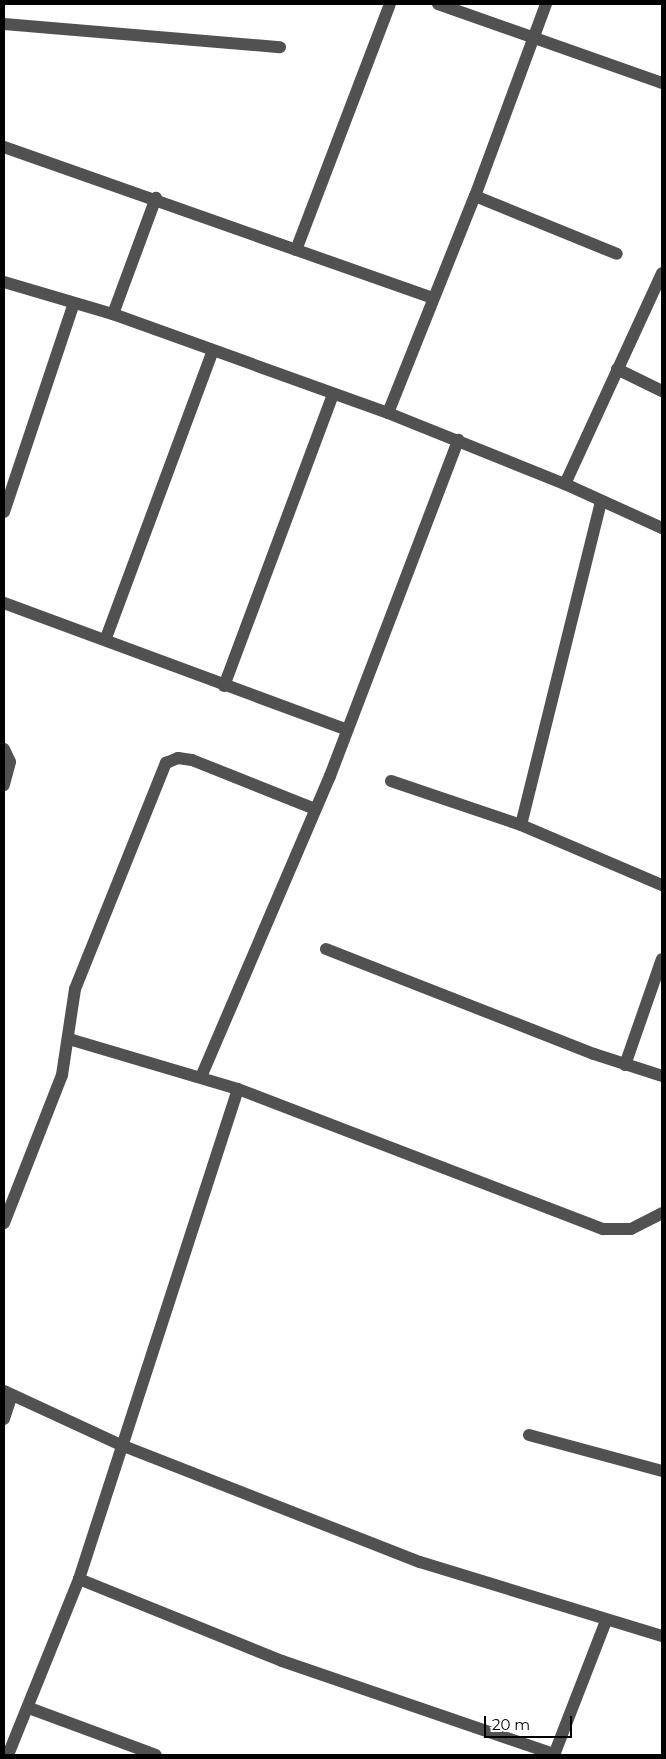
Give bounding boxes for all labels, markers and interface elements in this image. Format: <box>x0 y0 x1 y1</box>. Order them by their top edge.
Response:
scale bar <box>486 1706 574 1738</box>
text: 20 m <box>492 1715 530 1734</box>

